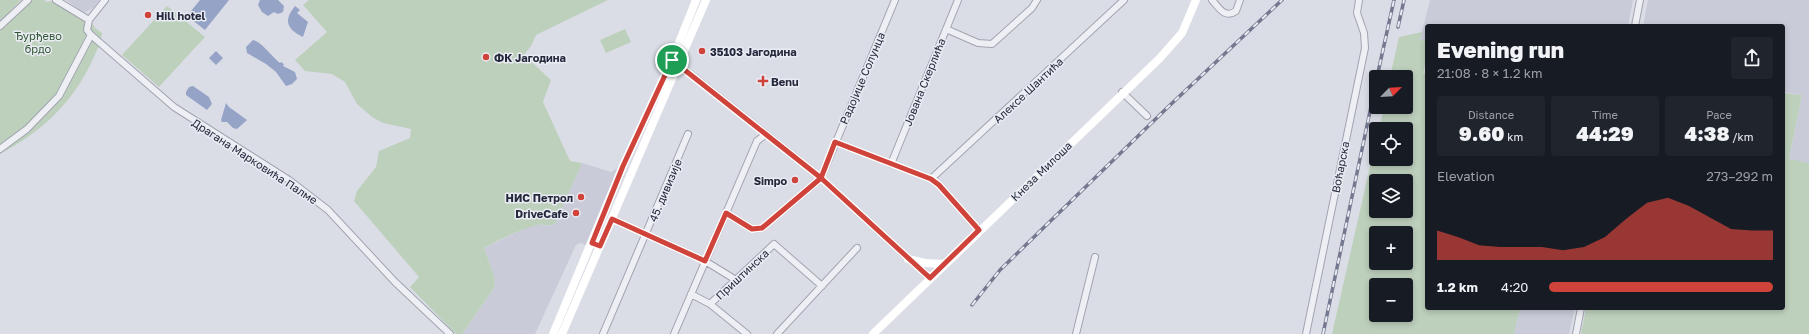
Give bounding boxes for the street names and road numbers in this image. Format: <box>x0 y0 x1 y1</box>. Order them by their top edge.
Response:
street label: Радојице Солунца <box>837 30 887 126</box>
street label: Јована Скерлића <box>900 36 948 128</box>
street label: Алексе Шантића <box>991 54 1065 126</box>
street label: Драгана Марковића Палме <box>190 116 320 206</box>
street label: Кнеза Милоша <box>1008 139 1074 203</box>
street label: Воћарска <box>1329 140 1351 194</box>
street label: 45. дивизије <box>646 157 684 223</box>
street label: Приштинска <box>713 246 771 302</box>

